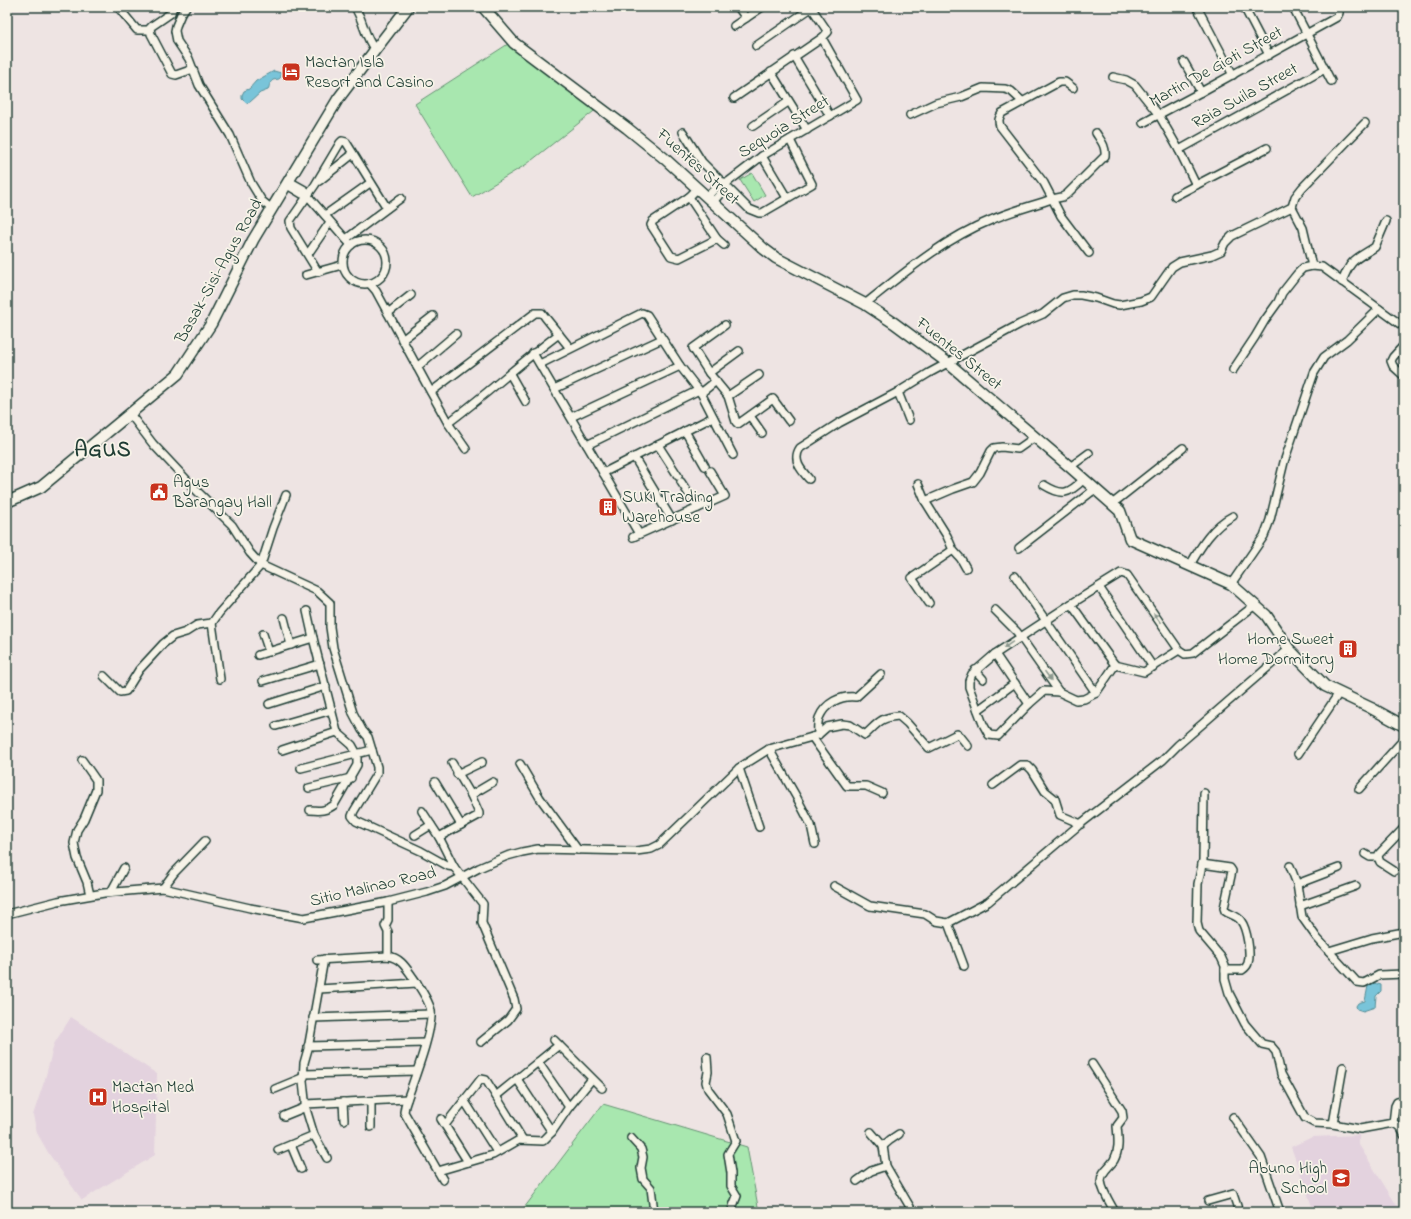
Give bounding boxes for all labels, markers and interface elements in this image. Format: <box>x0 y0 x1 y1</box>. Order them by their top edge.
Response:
street label: Martin De Gioti Street <box>1145 20 1287 114</box>
place label: Mactan Isla Resort and Casino <box>305 50 434 95</box>
street label: Raia Suila Street <box>1187 56 1303 135</box>
hotel icon: Mactan Isla Resort and Casino <box>280 61 302 83</box>
street label: Sequoia Street <box>734 89 835 165</box>
street label: Fuentes Street <box>650 122 745 211</box>
street label: Basak-Sisi-Agus Road <box>168 194 271 350</box>
street label: Fuentes Street <box>910 311 1008 397</box>
district label: AGUS <box>75 436 131 466</box>
place label: Agus Barangay Hall <box>172 470 272 517</box>
public building icon: Agus Barangay Hall <box>148 481 170 503</box>
place label: SUKI Trading Warehouse <box>622 485 713 530</box>
building icon: SUKI Trading Warehouse <box>597 496 619 518</box>
one-way arrow <box>1153 613 1161 623</box>
place label: Home Sweet Home Dormitory <box>1218 627 1334 673</box>
building icon: Home Sweet Home Dormitory <box>1337 638 1359 660</box>
one-way arrow <box>1003 641 1013 649</box>
one-way arrow <box>1044 671 1052 681</box>
street label: Sitio Malinao Road <box>307 860 439 914</box>
place label: Mactan Med Hospital <box>112 1075 195 1120</box>
hospital icon: Mactan Med Hospital <box>87 1086 109 1108</box>
place label: Abuno High School <box>1248 1156 1327 1201</box>
school or university icon: Abuno High School <box>1330 1167 1352 1189</box>

